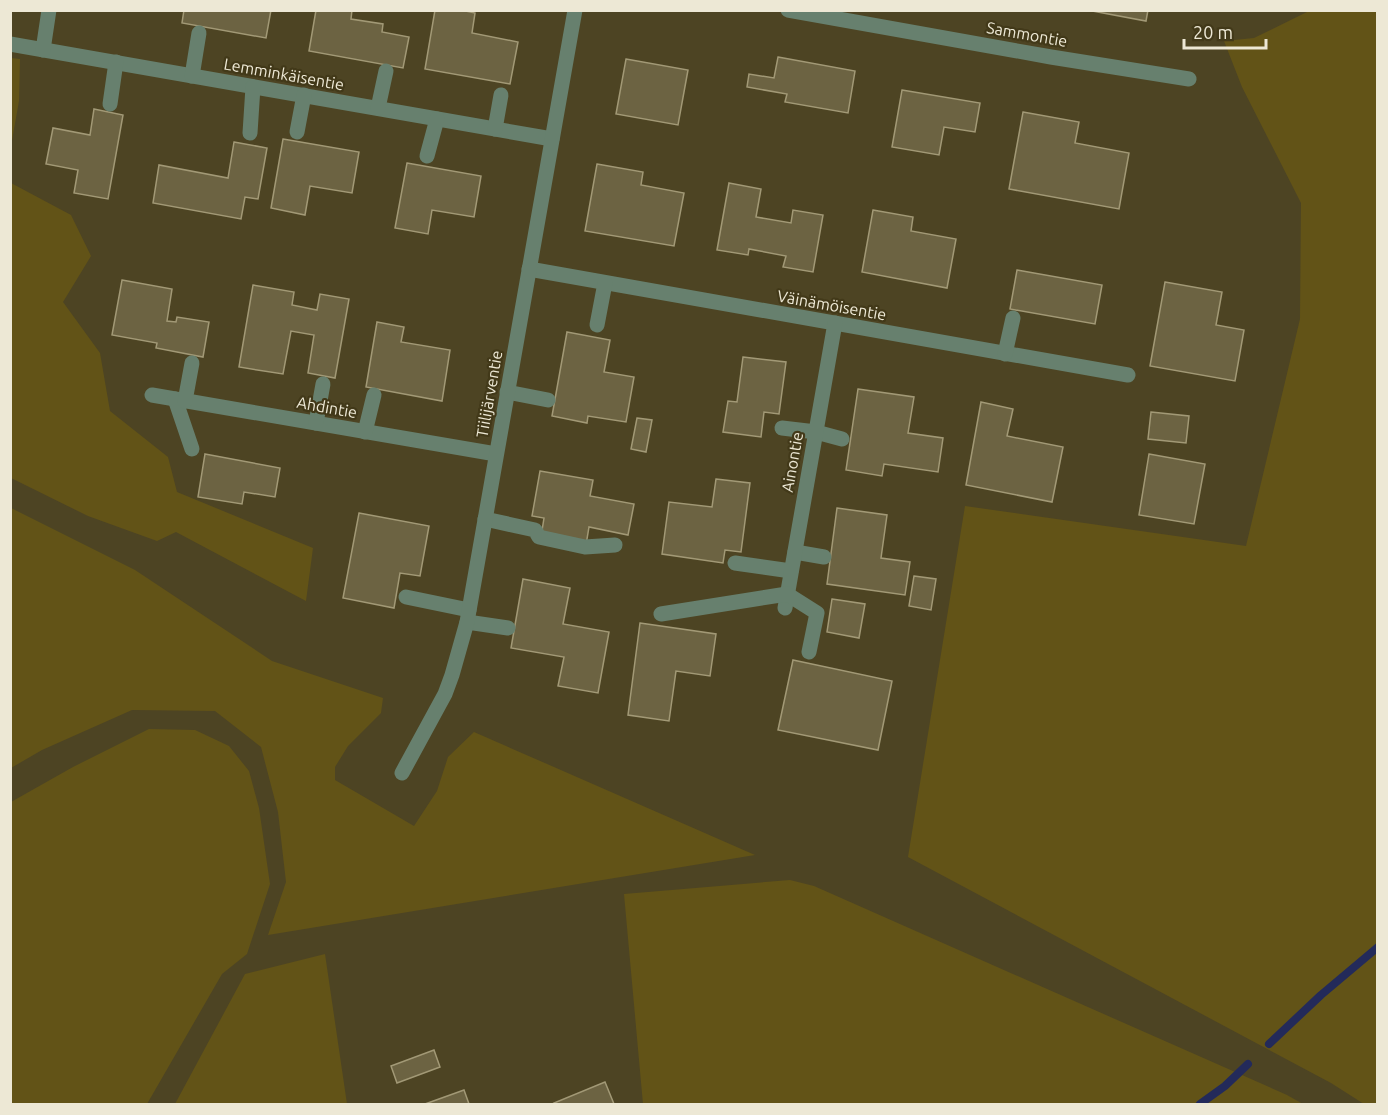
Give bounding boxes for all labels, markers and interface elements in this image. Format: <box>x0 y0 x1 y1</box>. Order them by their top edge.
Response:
scale bar <box>1184 12 1266 50</box>
street label: Sammontie <box>985 18 1069 50</box>
text: 20 m <box>1193 22 1233 42</box>
street label: Lemminkäisentie <box>223 55 345 93</box>
street label: Väinämöisentie <box>776 287 888 323</box>
street label: Tiilijärventie <box>472 349 506 439</box>
street label: Ahdintie <box>295 393 359 421</box>
street label: Ainontie <box>778 430 806 494</box>

